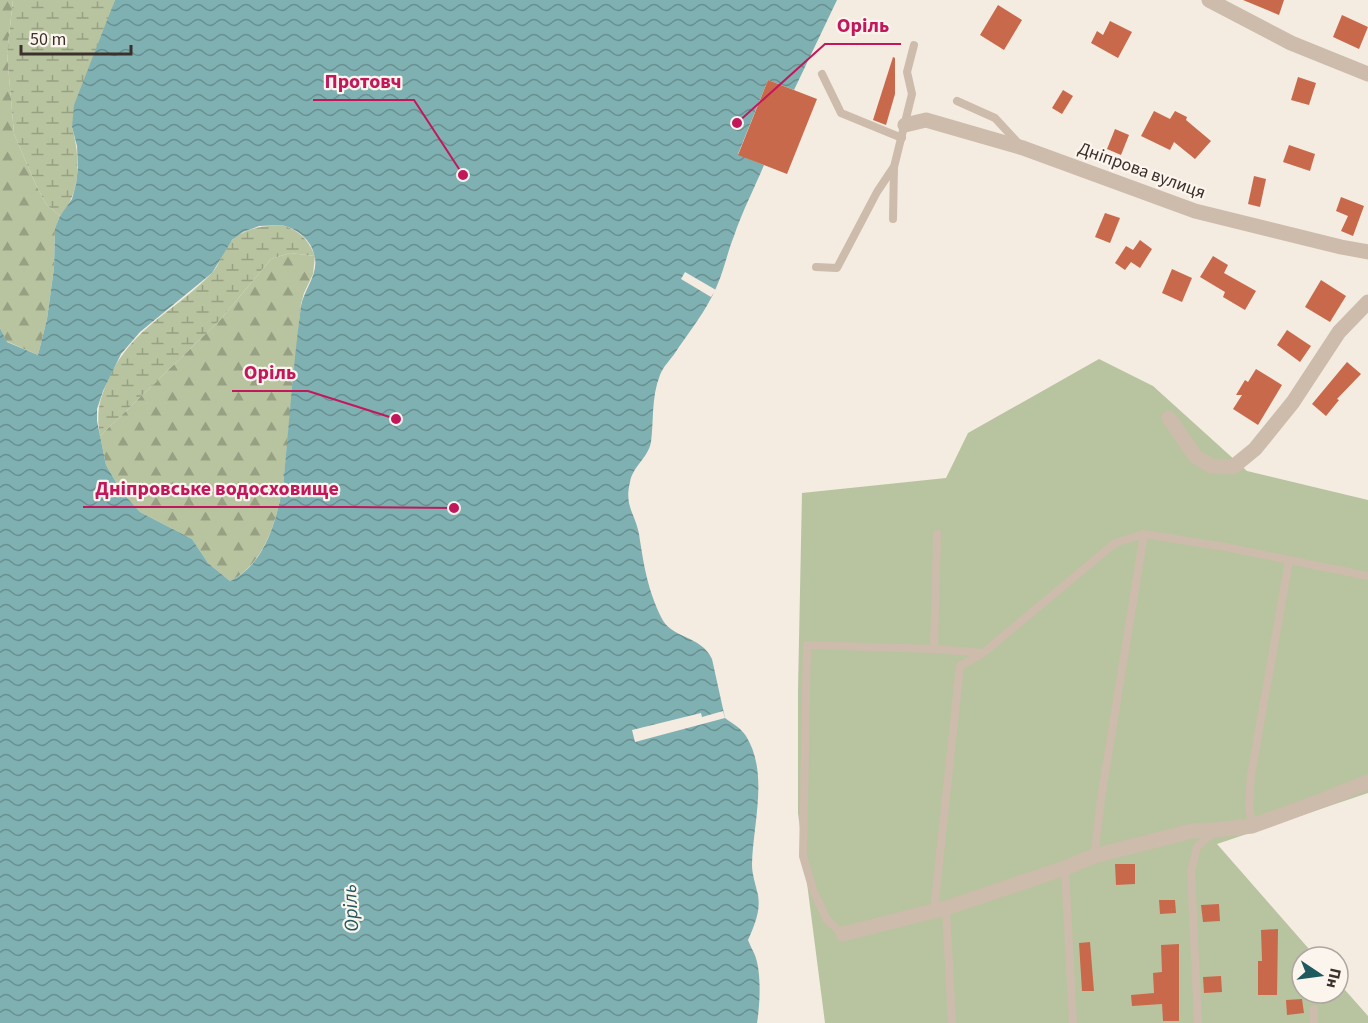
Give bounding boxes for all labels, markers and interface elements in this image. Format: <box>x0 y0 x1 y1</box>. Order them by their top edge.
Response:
callout: Орiль <box>825 6 901 44</box>
text: Орiль <box>837 12 889 40</box>
scale bar <box>21 18 130 56</box>
text: 50 m <box>30 27 66 52</box>
callout: Протовч <box>313 62 414 100</box>
text: Протовч <box>324 68 402 96</box>
street label: Дніпрова вулиця <box>1075 136 1209 205</box>
callout: Оріль <box>232 353 308 391</box>
text: Оріль <box>244 359 296 387</box>
callout: Дніпровське водосховище <box>83 469 351 507</box>
text: Дніпровське водосховище <box>95 475 339 503</box>
water label: Оріль <box>336 883 366 933</box>
north arrow <box>1290 945 1350 1005</box>
text: Пн <box>1321 966 1347 990</box>

